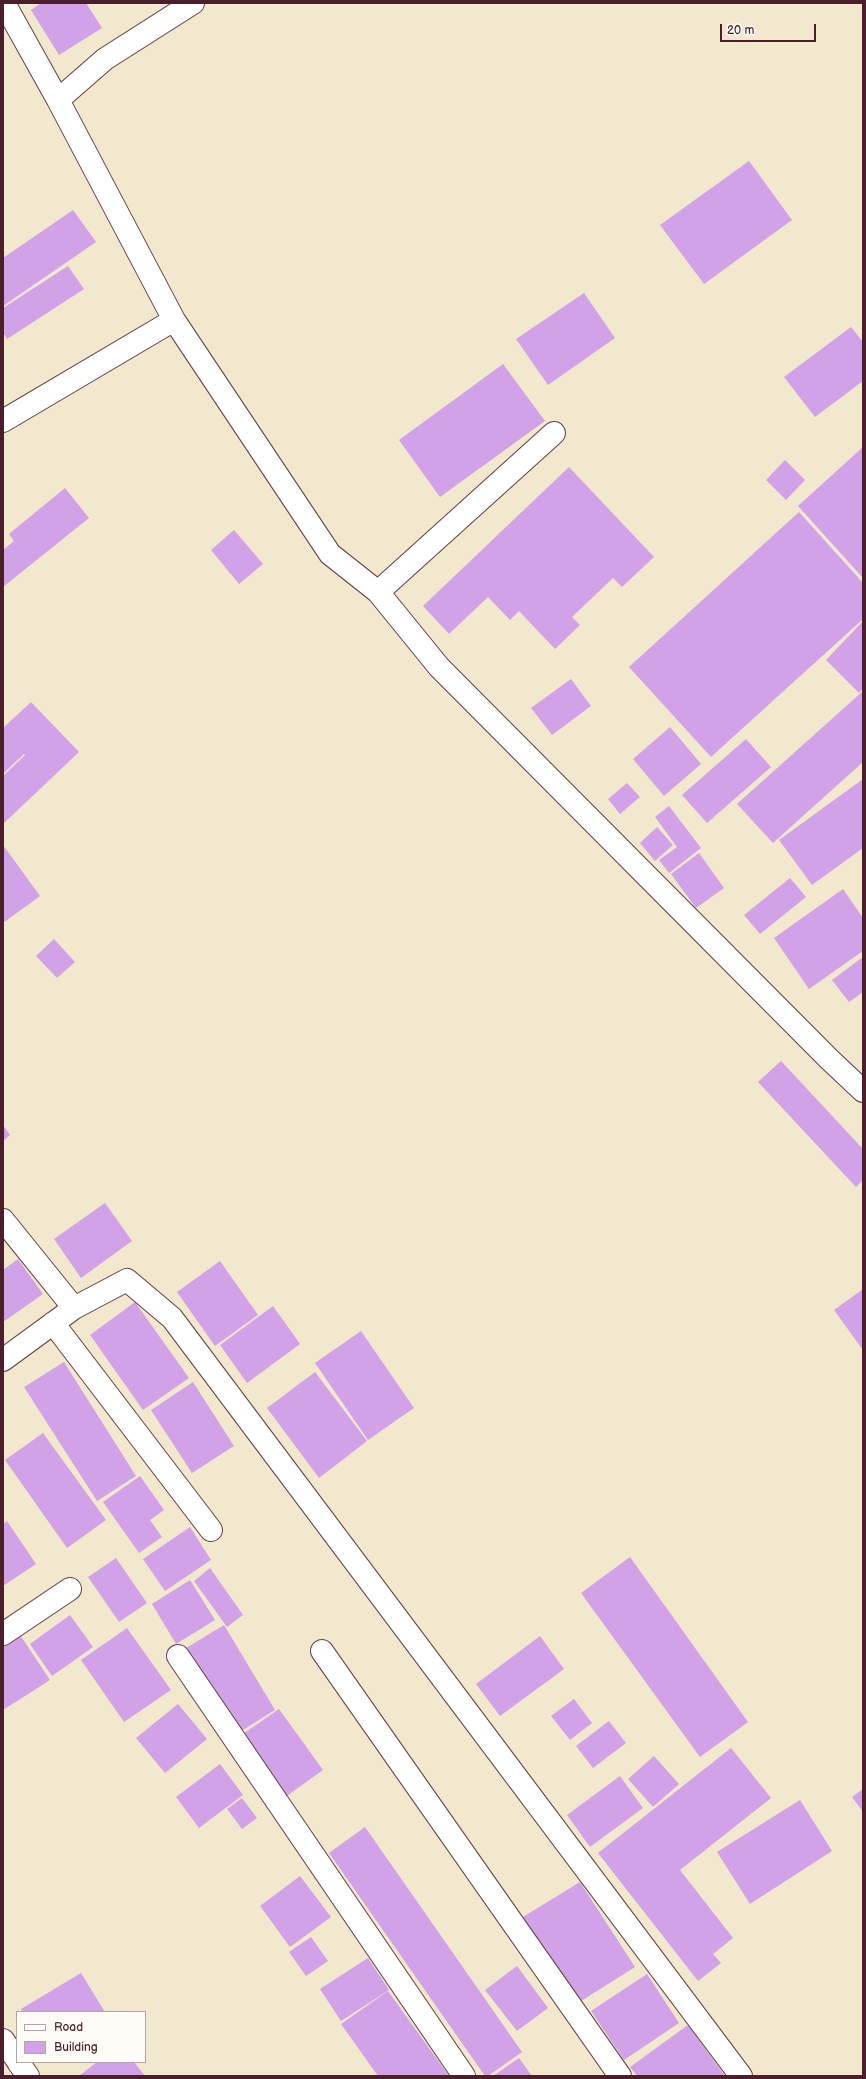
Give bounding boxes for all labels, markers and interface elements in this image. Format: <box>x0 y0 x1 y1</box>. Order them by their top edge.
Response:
scale bar <box>722 16 818 42</box>
text: 20 m <box>727 23 754 38</box>
legend <box>16 2011 146 2063</box>
text: Road <box>54 2020 83 2035</box>
text: Building <box>54 2040 98 2055</box>

